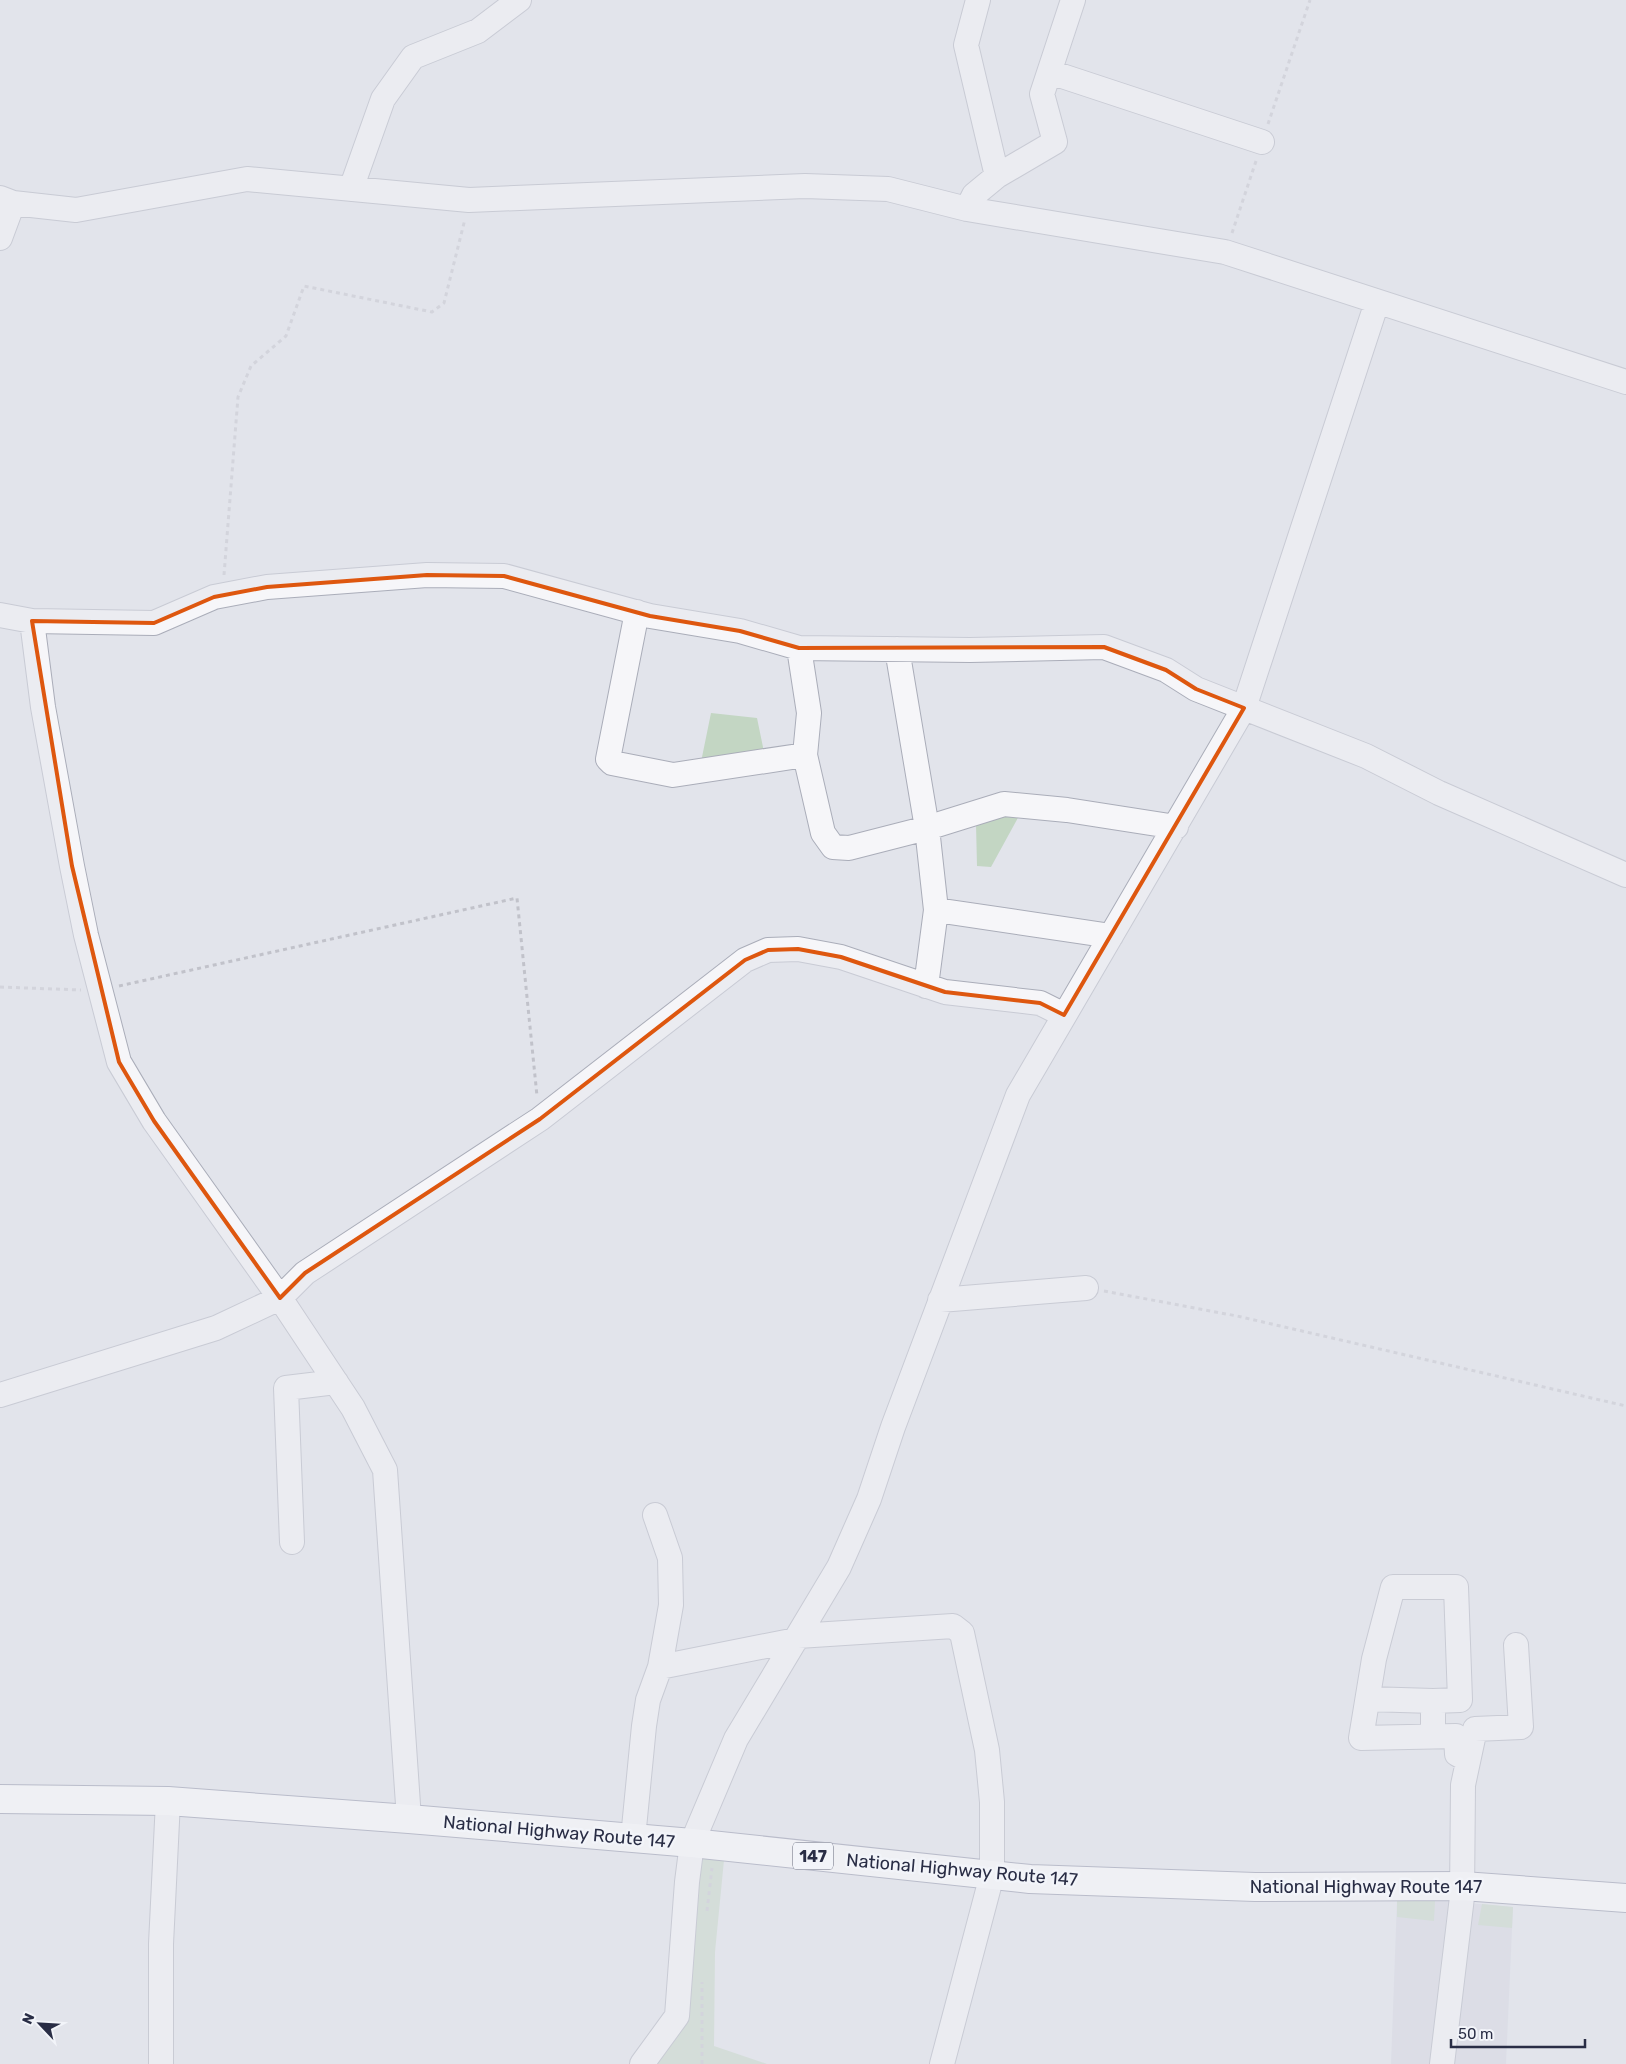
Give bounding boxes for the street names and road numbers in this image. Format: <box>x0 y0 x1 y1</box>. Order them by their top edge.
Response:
street label: National Highway Route 147 <box>442 1811 676 1853</box>
road number: 147 <box>793 1842 833 1870</box>
street label: National Highway Route 147 <box>845 1849 1079 1891</box>
street label: National Highway Route 147 <box>1250 1876 1482 1898</box>

